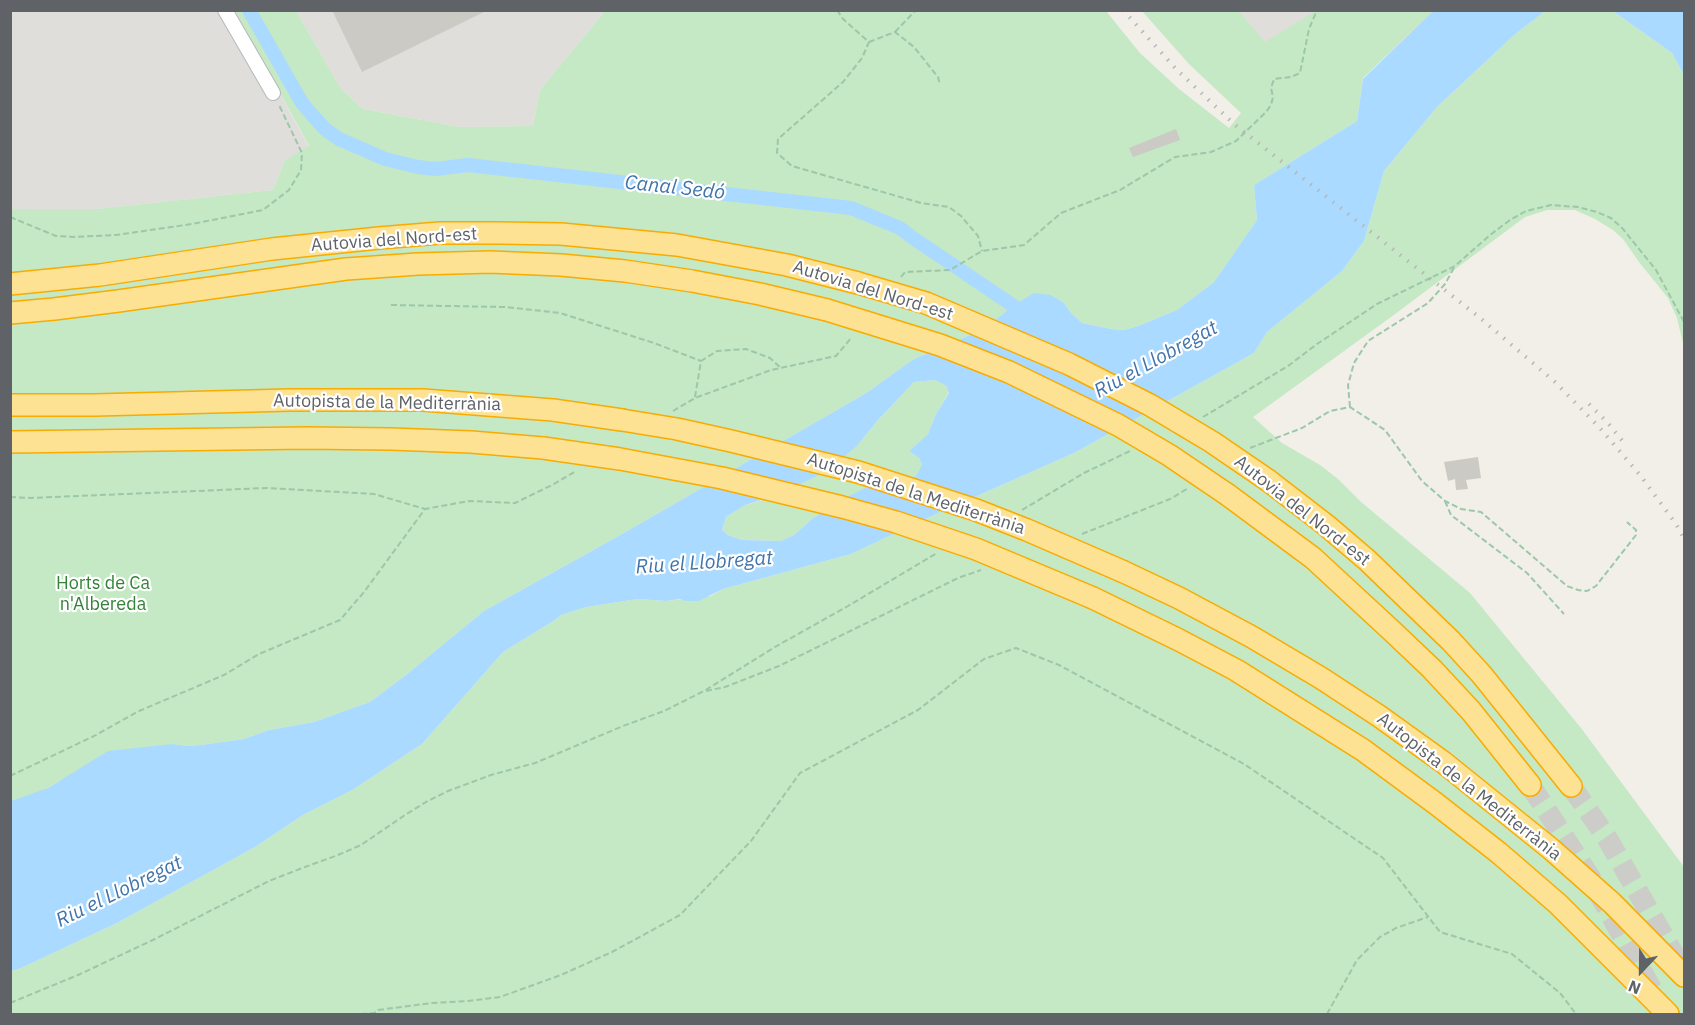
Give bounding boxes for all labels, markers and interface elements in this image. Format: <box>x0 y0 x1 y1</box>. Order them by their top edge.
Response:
water label: Canal Sedó <box>624 171 726 205</box>
street label: Autovia del Nord-est <box>310 223 478 257</box>
street label: Autovia del Nord-est <box>790 256 956 326</box>
water label: Riu el Llobregat <box>1090 316 1222 404</box>
street label: Autopista de la Mediterrània <box>273 390 501 416</box>
street label: Autopista de la Mediterrània <box>804 449 1028 539</box>
street label: Autovia del Nord-est <box>1230 451 1374 571</box>
water label: Riu el Llobregat <box>635 546 773 580</box>
park label: Horts de Ca n'Albereda <box>56 573 150 616</box>
street label: Autopista de la Mediterrània <box>1373 708 1565 866</box>
water label: Riu el Llobregat <box>52 851 186 933</box>
north arrow <box>1611 941 1671 1001</box>
text: N <box>1625 976 1643 999</box>

